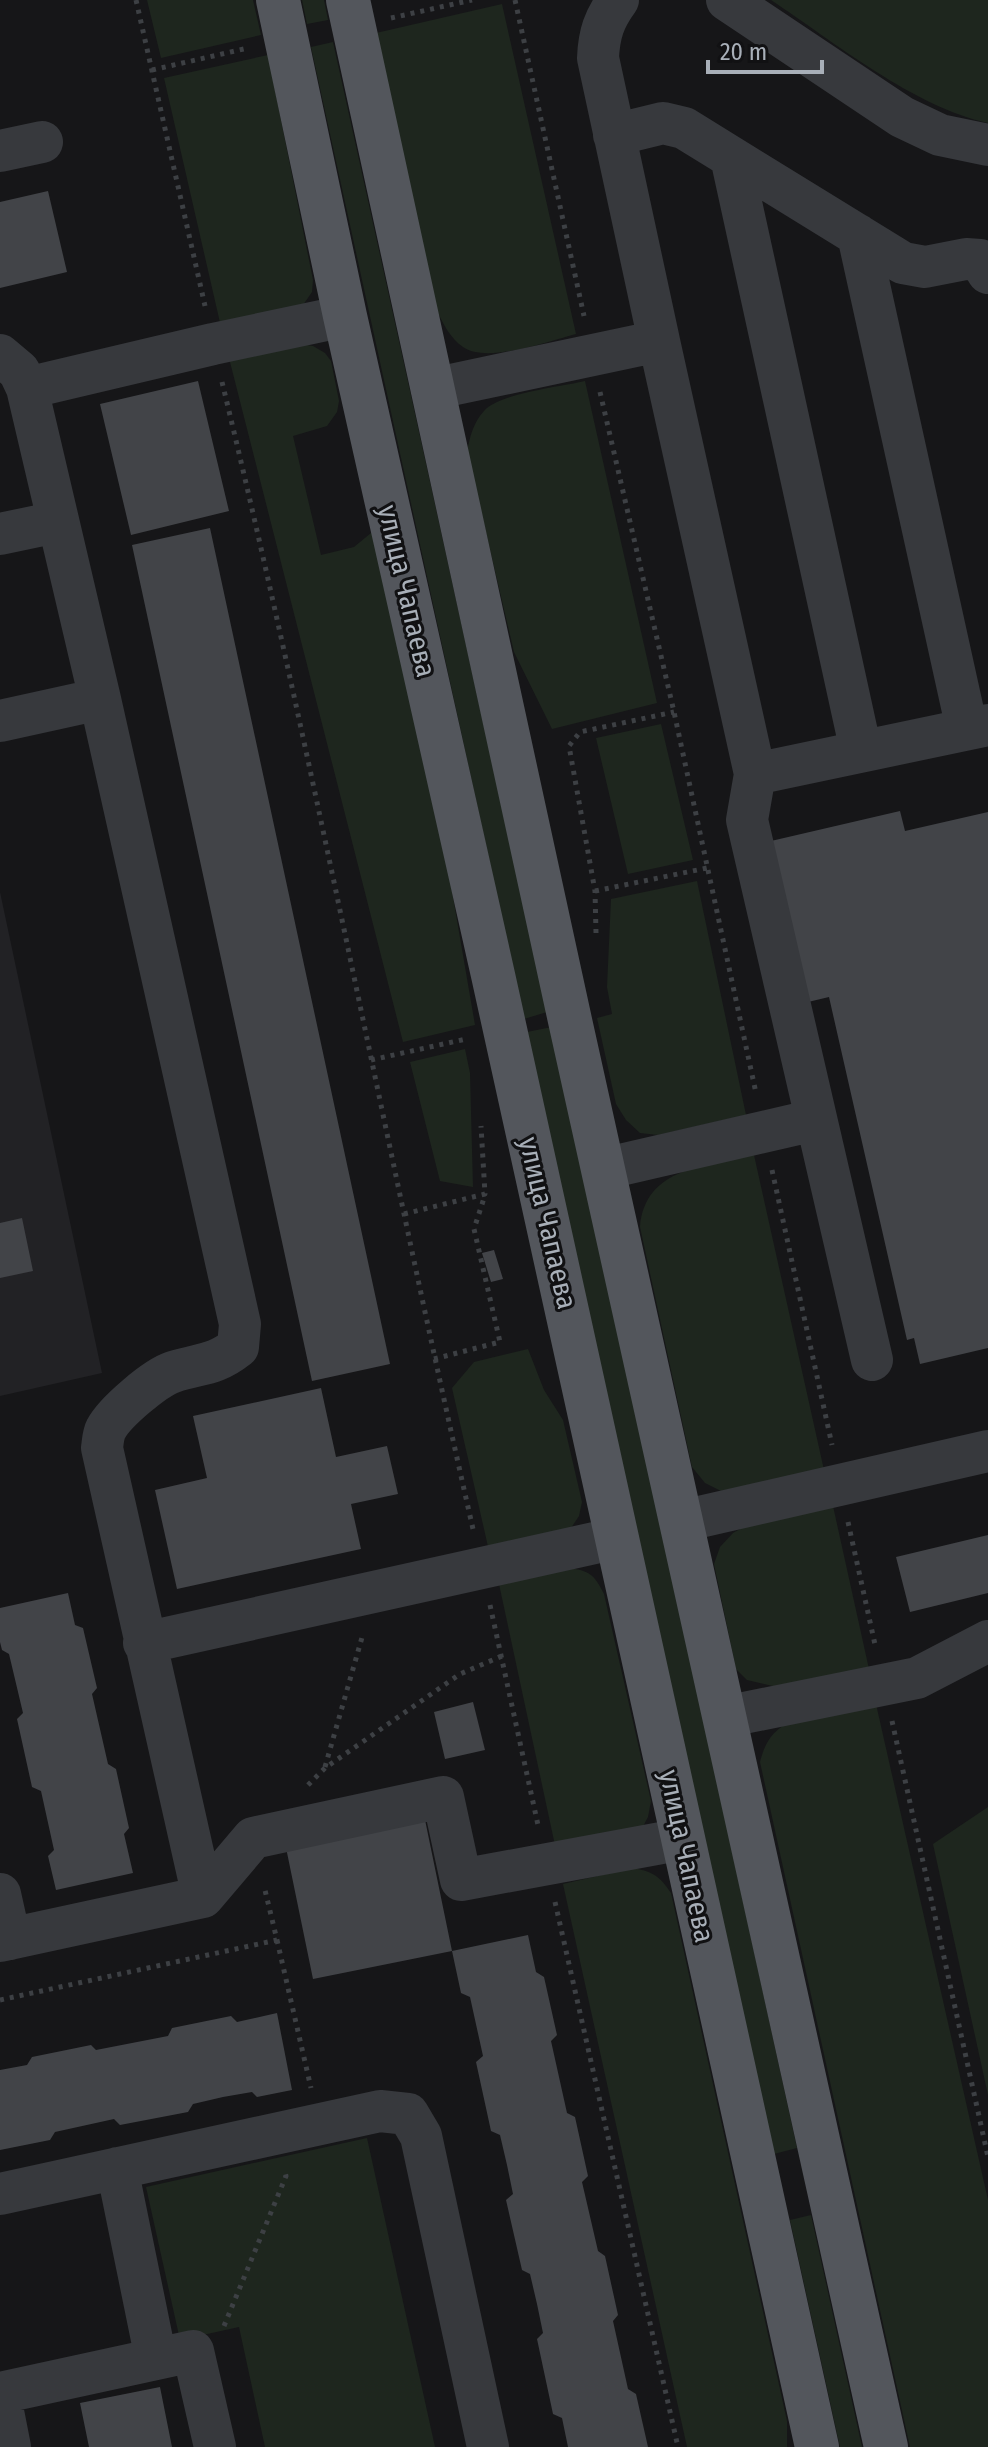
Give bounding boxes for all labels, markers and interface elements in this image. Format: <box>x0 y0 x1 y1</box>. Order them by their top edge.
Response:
scale bar <box>708 24 822 74</box>
text: 20 m <box>720 38 767 66</box>
street label: улица Чапаева <box>371 502 443 680</box>
street label: улица Чапаева <box>512 1134 584 1312</box>
street label: улица Чапаева <box>653 1767 721 1945</box>

